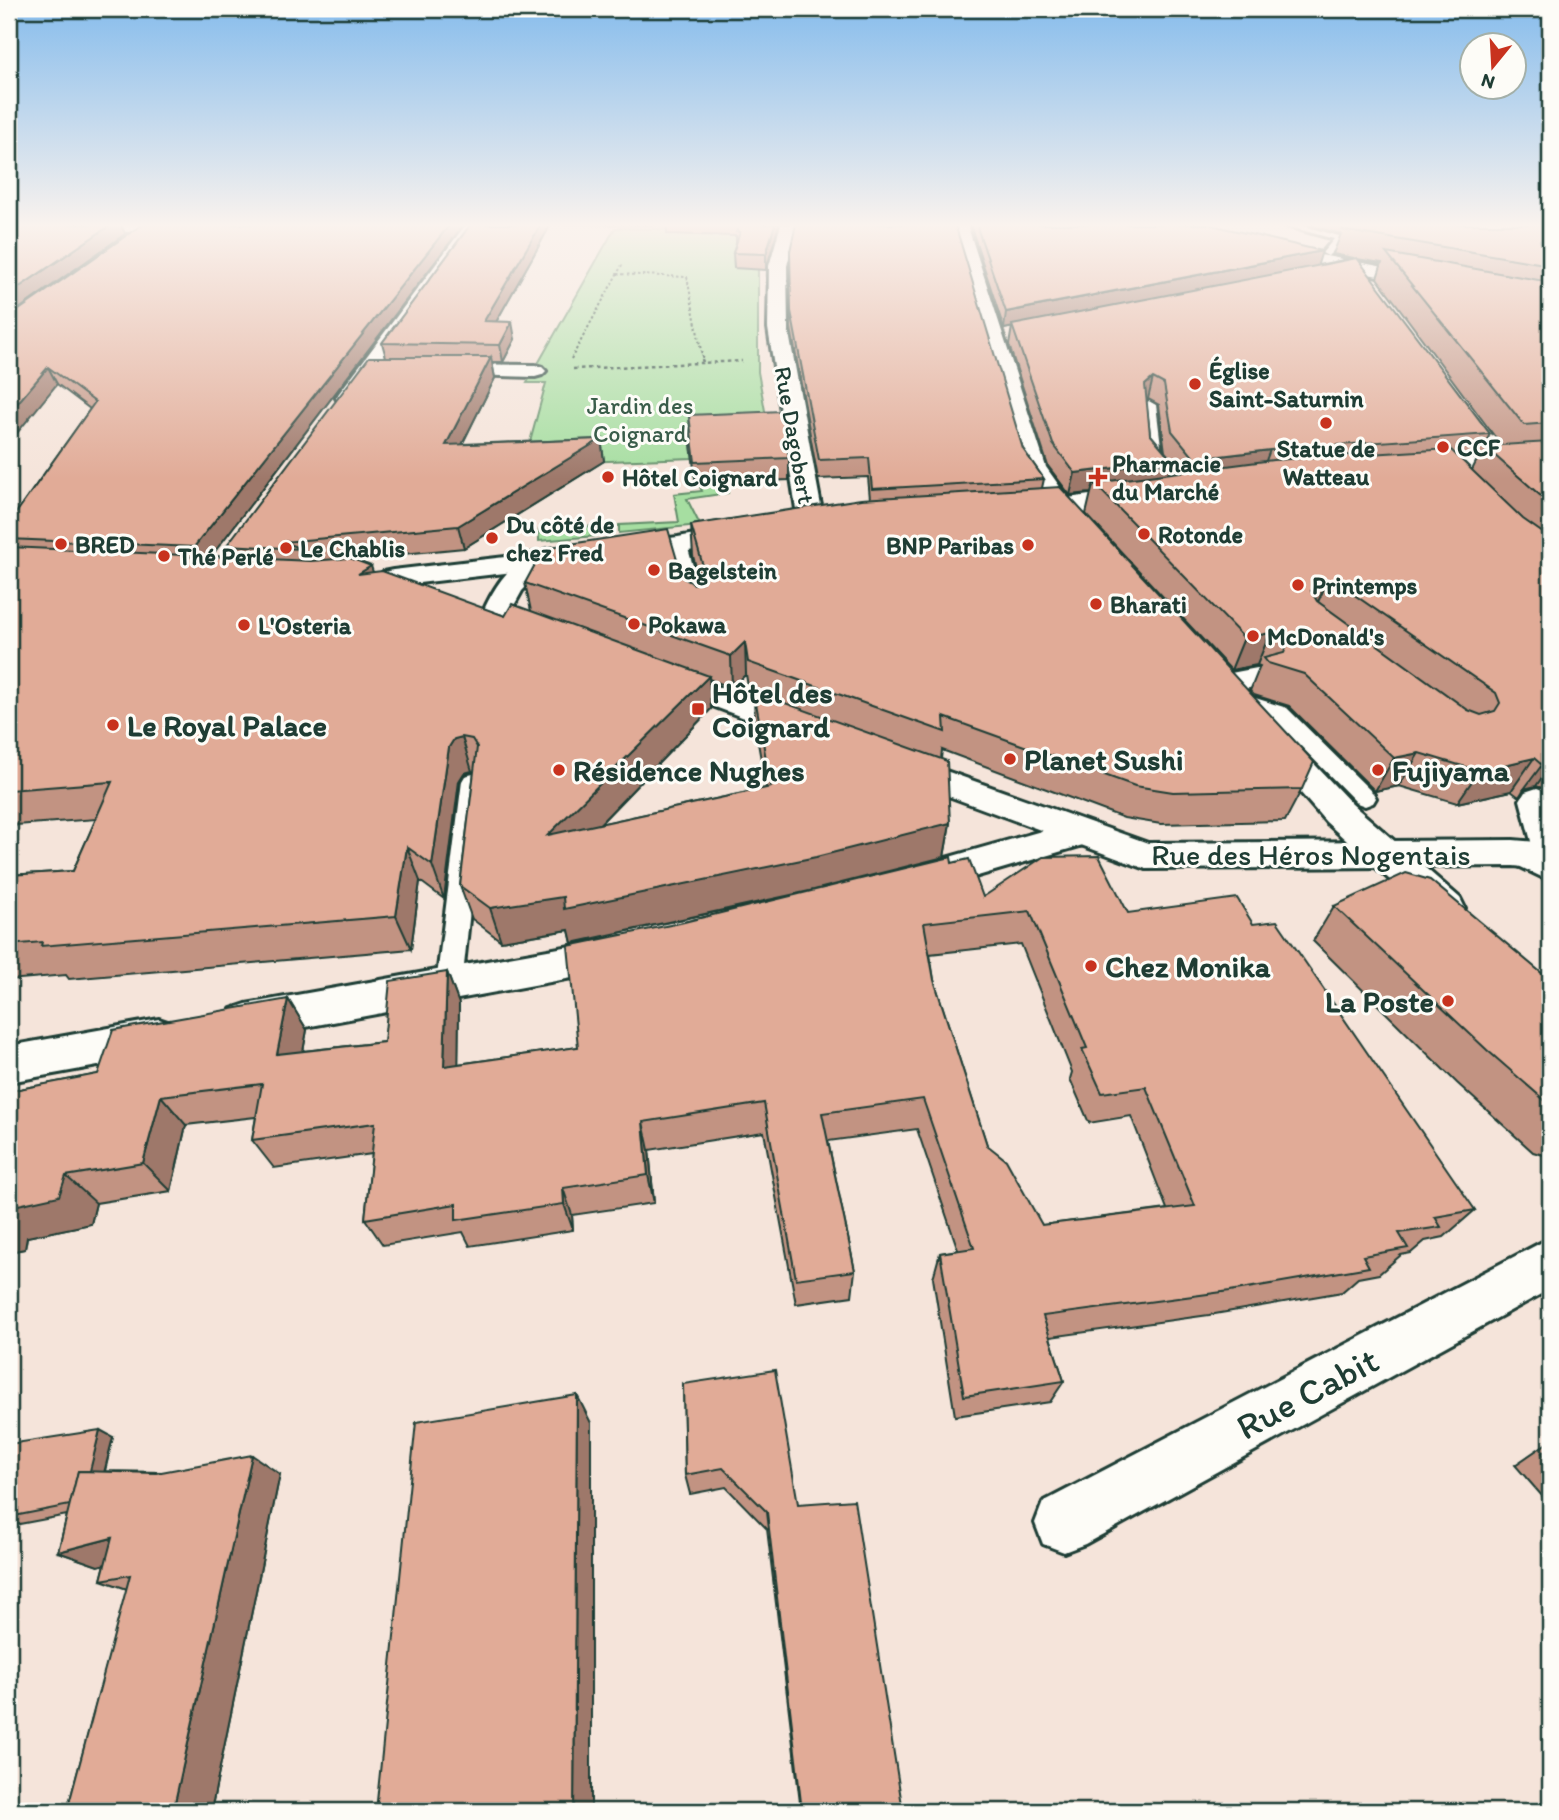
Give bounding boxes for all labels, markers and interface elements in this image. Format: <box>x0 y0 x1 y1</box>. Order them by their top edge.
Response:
north arrow <box>1458 32 1528 102</box>
text: N <box>1478 69 1498 95</box>
place label: Église Saint-Saturnin <box>1209 356 1364 413</box>
street label: Rue Dagobert <box>769 364 821 506</box>
marker: Église Saint-Saturnin <box>1187 376 1203 392</box>
park label: Jardin des Coignard <box>587 391 693 448</box>
marker: Statue de Watteau <box>1318 415 1334 431</box>
place label: CCF <box>1457 433 1501 462</box>
place label: Statue de Watteau <box>1277 434 1375 491</box>
marker: CCF <box>1435 439 1451 455</box>
place label: Pharmacie du Marché <box>1112 449 1221 506</box>
place label: Hôtel Coignard <box>622 463 779 493</box>
marker: Hôtel Coignard <box>600 469 616 485</box>
marker: Pharmacie du Marché <box>1090 469 1106 485</box>
place label: Du côté de chez Fred <box>506 510 614 567</box>
place label: Rotonde <box>1158 520 1243 549</box>
marker: Rotonde <box>1136 526 1152 542</box>
place label: BRED <box>75 530 135 559</box>
marker: Du côté de chez Fred <box>484 530 500 546</box>
place label: BNP Paribas <box>886 531 1014 560</box>
place label: Le Chablis <box>300 534 405 563</box>
marker: BRED <box>53 536 69 552</box>
marker: BNP Paribas <box>1020 537 1036 553</box>
marker: Le Chablis <box>278 540 294 556</box>
place label: Thé Perlé <box>177 542 274 571</box>
marker: Thé Perlé <box>156 548 172 564</box>
place label: Bagelstein <box>668 556 777 586</box>
marker: Bagelstein <box>646 562 662 578</box>
place label: Printemps <box>1312 571 1418 601</box>
marker: Printemps <box>1290 577 1306 593</box>
place label: Bharati <box>1110 590 1187 619</box>
marker: Bharati <box>1088 596 1104 612</box>
place label: Pokawa <box>648 610 727 639</box>
place label: L'Osteria <box>258 611 352 640</box>
marker: Pokawa <box>626 616 642 632</box>
marker: L'Osteria <box>236 617 252 633</box>
place label: McDonald's <box>1267 622 1385 651</box>
marker: McDonald's <box>1245 628 1261 644</box>
place label: Hôtel des Coignard <box>712 674 833 745</box>
marker: Hôtel des Coignard <box>690 701 706 717</box>
place label: Le Royal Palace <box>127 707 327 744</box>
marker: Le Royal Palace <box>105 717 121 733</box>
place label: Planet Sushi <box>1024 741 1183 778</box>
marker: Planet Sushi <box>1002 751 1018 767</box>
place label: Résidence Nughes <box>573 752 805 789</box>
place label: Fujiyama <box>1392 752 1510 789</box>
marker: Résidence Nughes <box>551 762 567 778</box>
marker: Fujiyama <box>1370 762 1386 778</box>
street label: Rue des Héros Nogentais <box>1151 836 1471 873</box>
place label: Chez Monika <box>1105 948 1271 985</box>
marker: Chez Monika <box>1083 958 1099 974</box>
place label: La Poste <box>1325 983 1434 1020</box>
marker: La Poste <box>1440 993 1456 1009</box>
street label: Rue Cabit <box>1229 1337 1386 1449</box>

